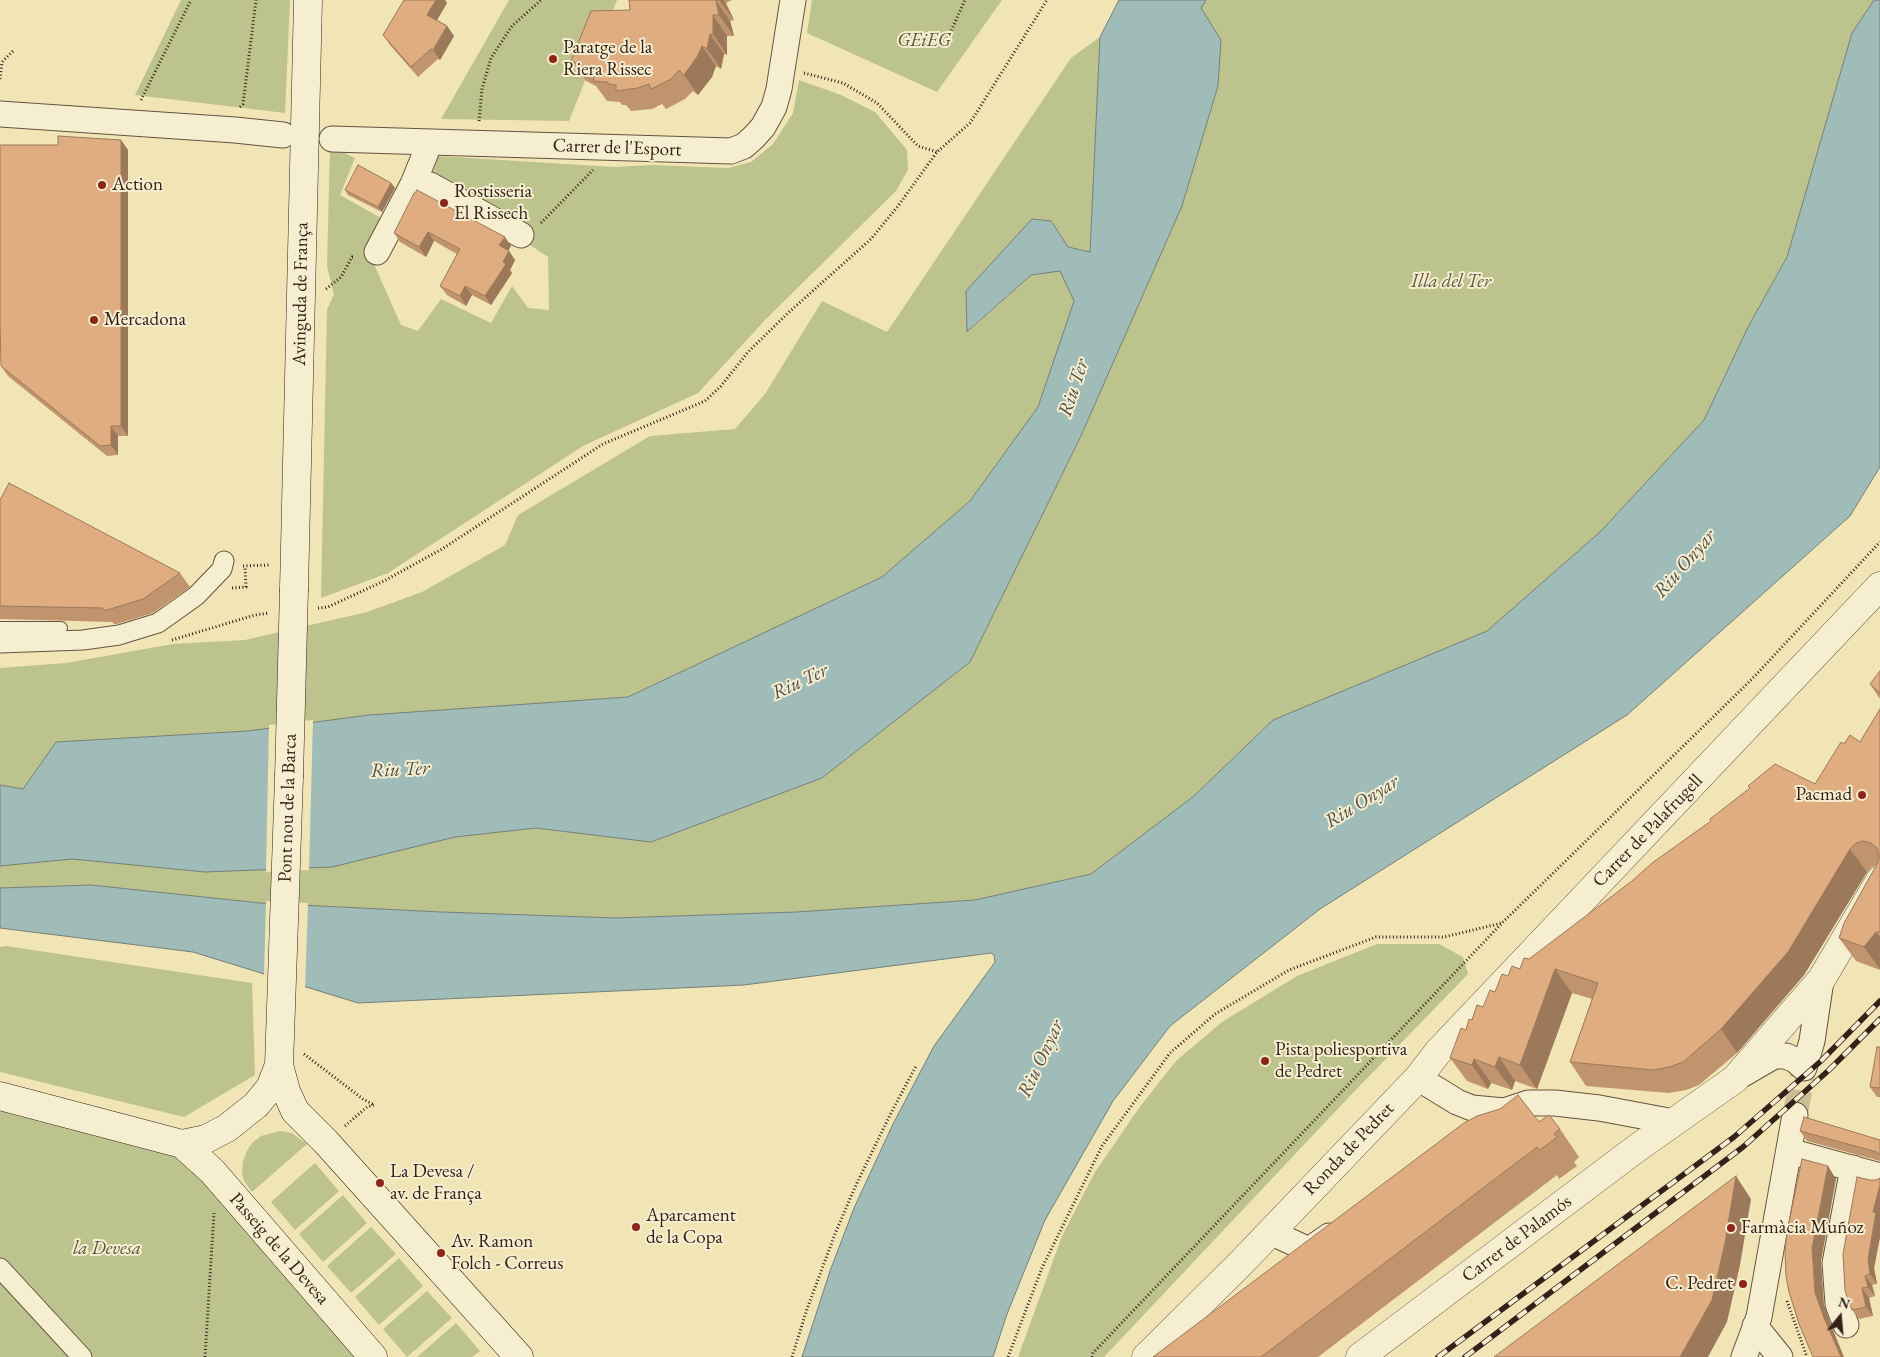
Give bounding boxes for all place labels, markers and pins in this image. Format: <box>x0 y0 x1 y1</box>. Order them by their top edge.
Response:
place label: Paratge de la Riera Rissec <box>563 37 652 81</box>
marker: Paratge de la Riera Rissec <box>547 53 559 65</box>
place label: Action <box>112 174 163 196</box>
marker: Action <box>96 179 108 191</box>
place label: Rostisseria El Rissech <box>454 181 532 225</box>
marker: Rostisseria El Rissech <box>438 197 450 209</box>
place label: Mercadona <box>104 309 186 331</box>
marker: Mercadona <box>88 314 100 326</box>
place label: Pacmad <box>1795 784 1852 806</box>
marker: Pacmad <box>1856 789 1868 801</box>
place label: Pista poliesportiva de Pedret <box>1275 1039 1407 1083</box>
marker: Pista poliesportiva de Pedret <box>1259 1055 1271 1067</box>
place label: La Devesa / av. de França <box>390 1161 482 1205</box>
marker: La Devesa / av. de França <box>374 1177 386 1189</box>
place label: Aparcament de la Copa <box>646 1205 736 1249</box>
place label: Farmàcia Muñoz <box>1741 1217 1864 1239</box>
marker: Aparcament de la Copa <box>630 1221 642 1233</box>
marker: Farmàcia Muñoz <box>1725 1222 1737 1234</box>
place label: Av. Ramon Folch - Correus <box>451 1231 563 1275</box>
marker: Av. Ramon Folch - Correus <box>435 1247 447 1259</box>
place label: C. Pedret <box>1665 1273 1733 1295</box>
marker: C. Pedret <box>1737 1278 1749 1290</box>

